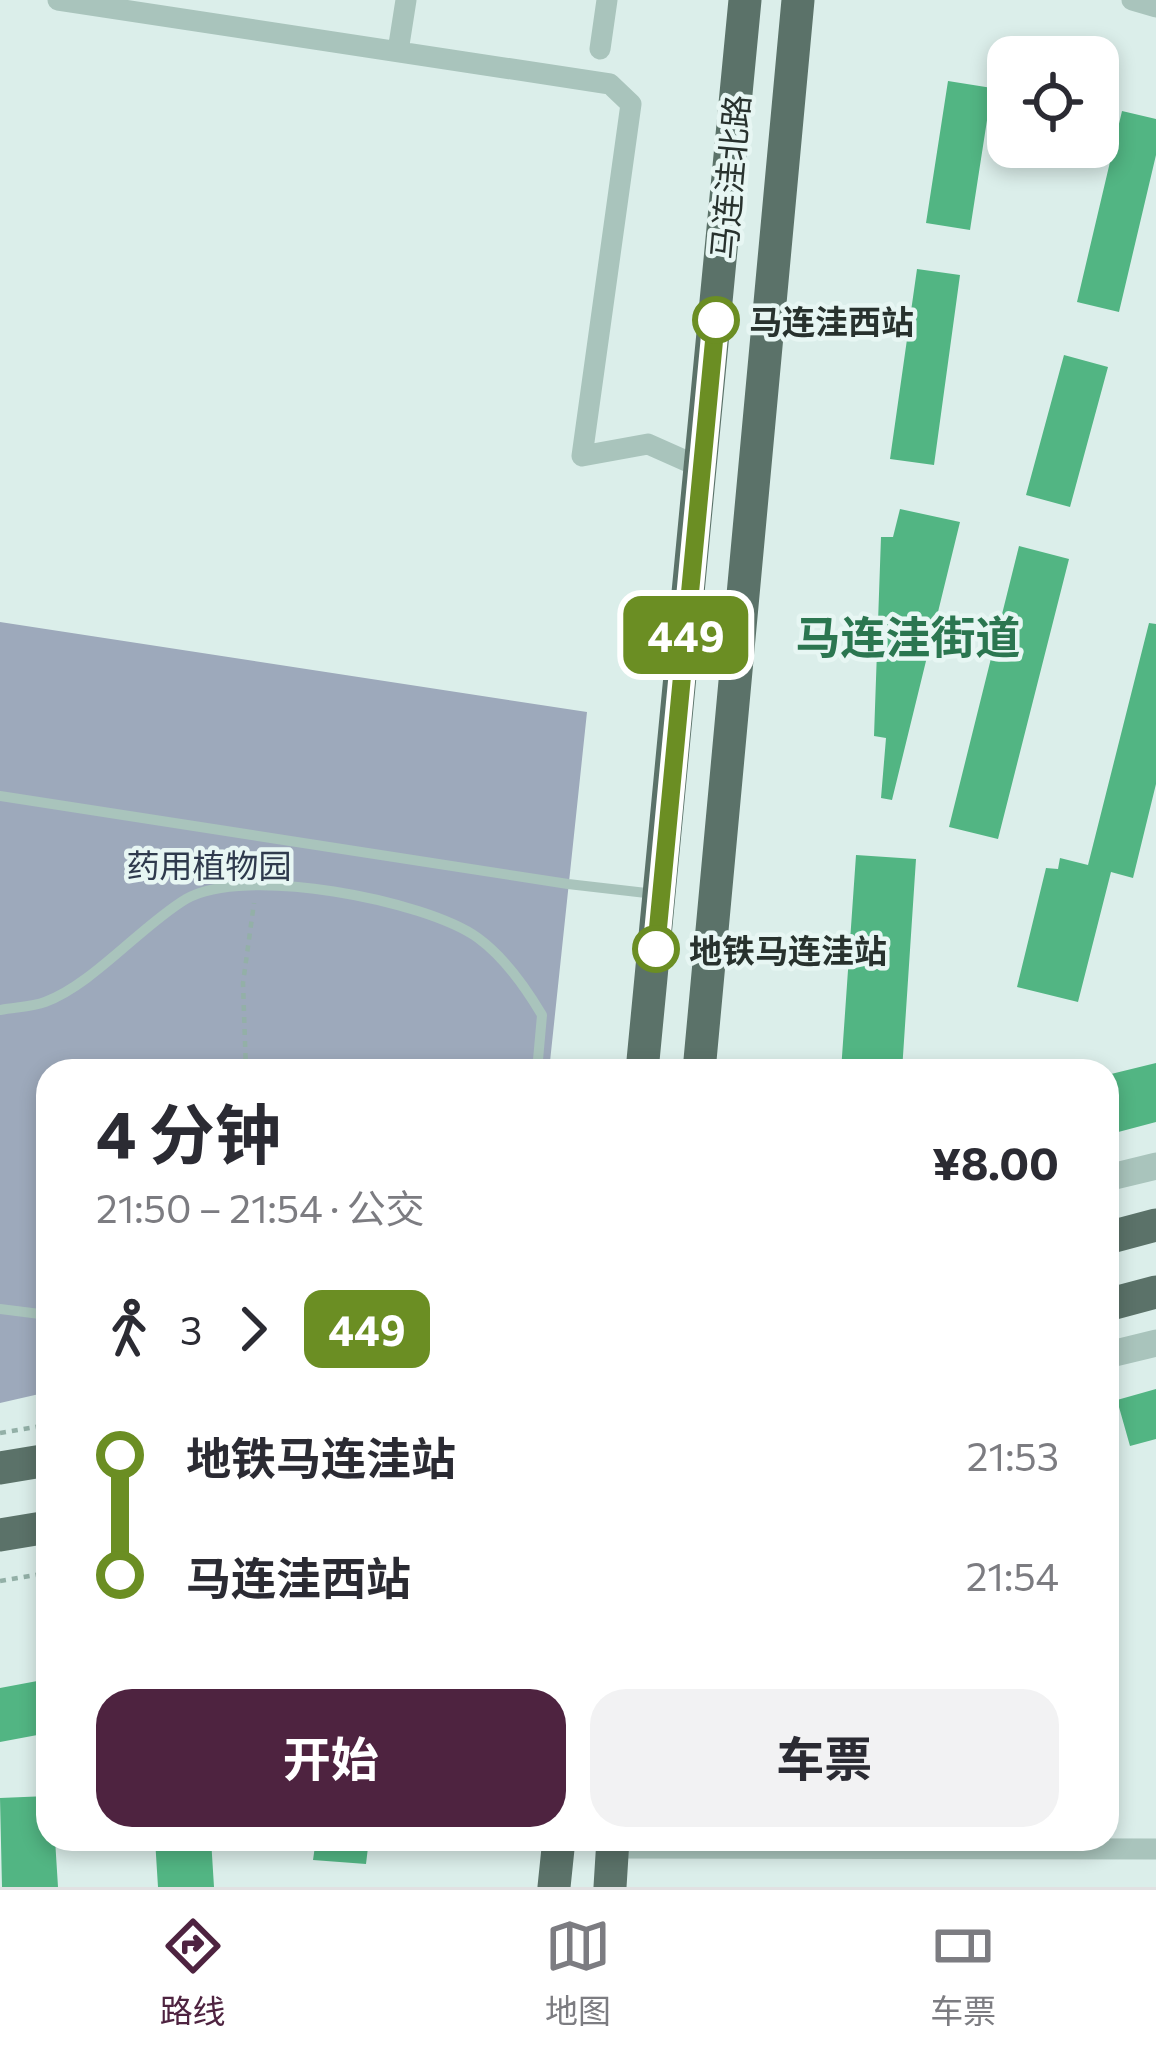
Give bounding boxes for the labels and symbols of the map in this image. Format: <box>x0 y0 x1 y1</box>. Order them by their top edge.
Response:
street label: 马连洼北路 <box>701 93 757 261</box>
marker: 马连洼西站 <box>694 298 738 342</box>
place label: 马连洼西站 <box>749 300 914 341</box>
line badge: 449 <box>617 596 755 674</box>
district label: 马连洼街道 <box>795 608 1021 663</box>
park label: 药用植物园 <box>127 844 292 885</box>
marker: 地铁马连洼站 <box>634 927 678 971</box>
place label: 地铁马连洼站 <box>689 929 887 970</box>

